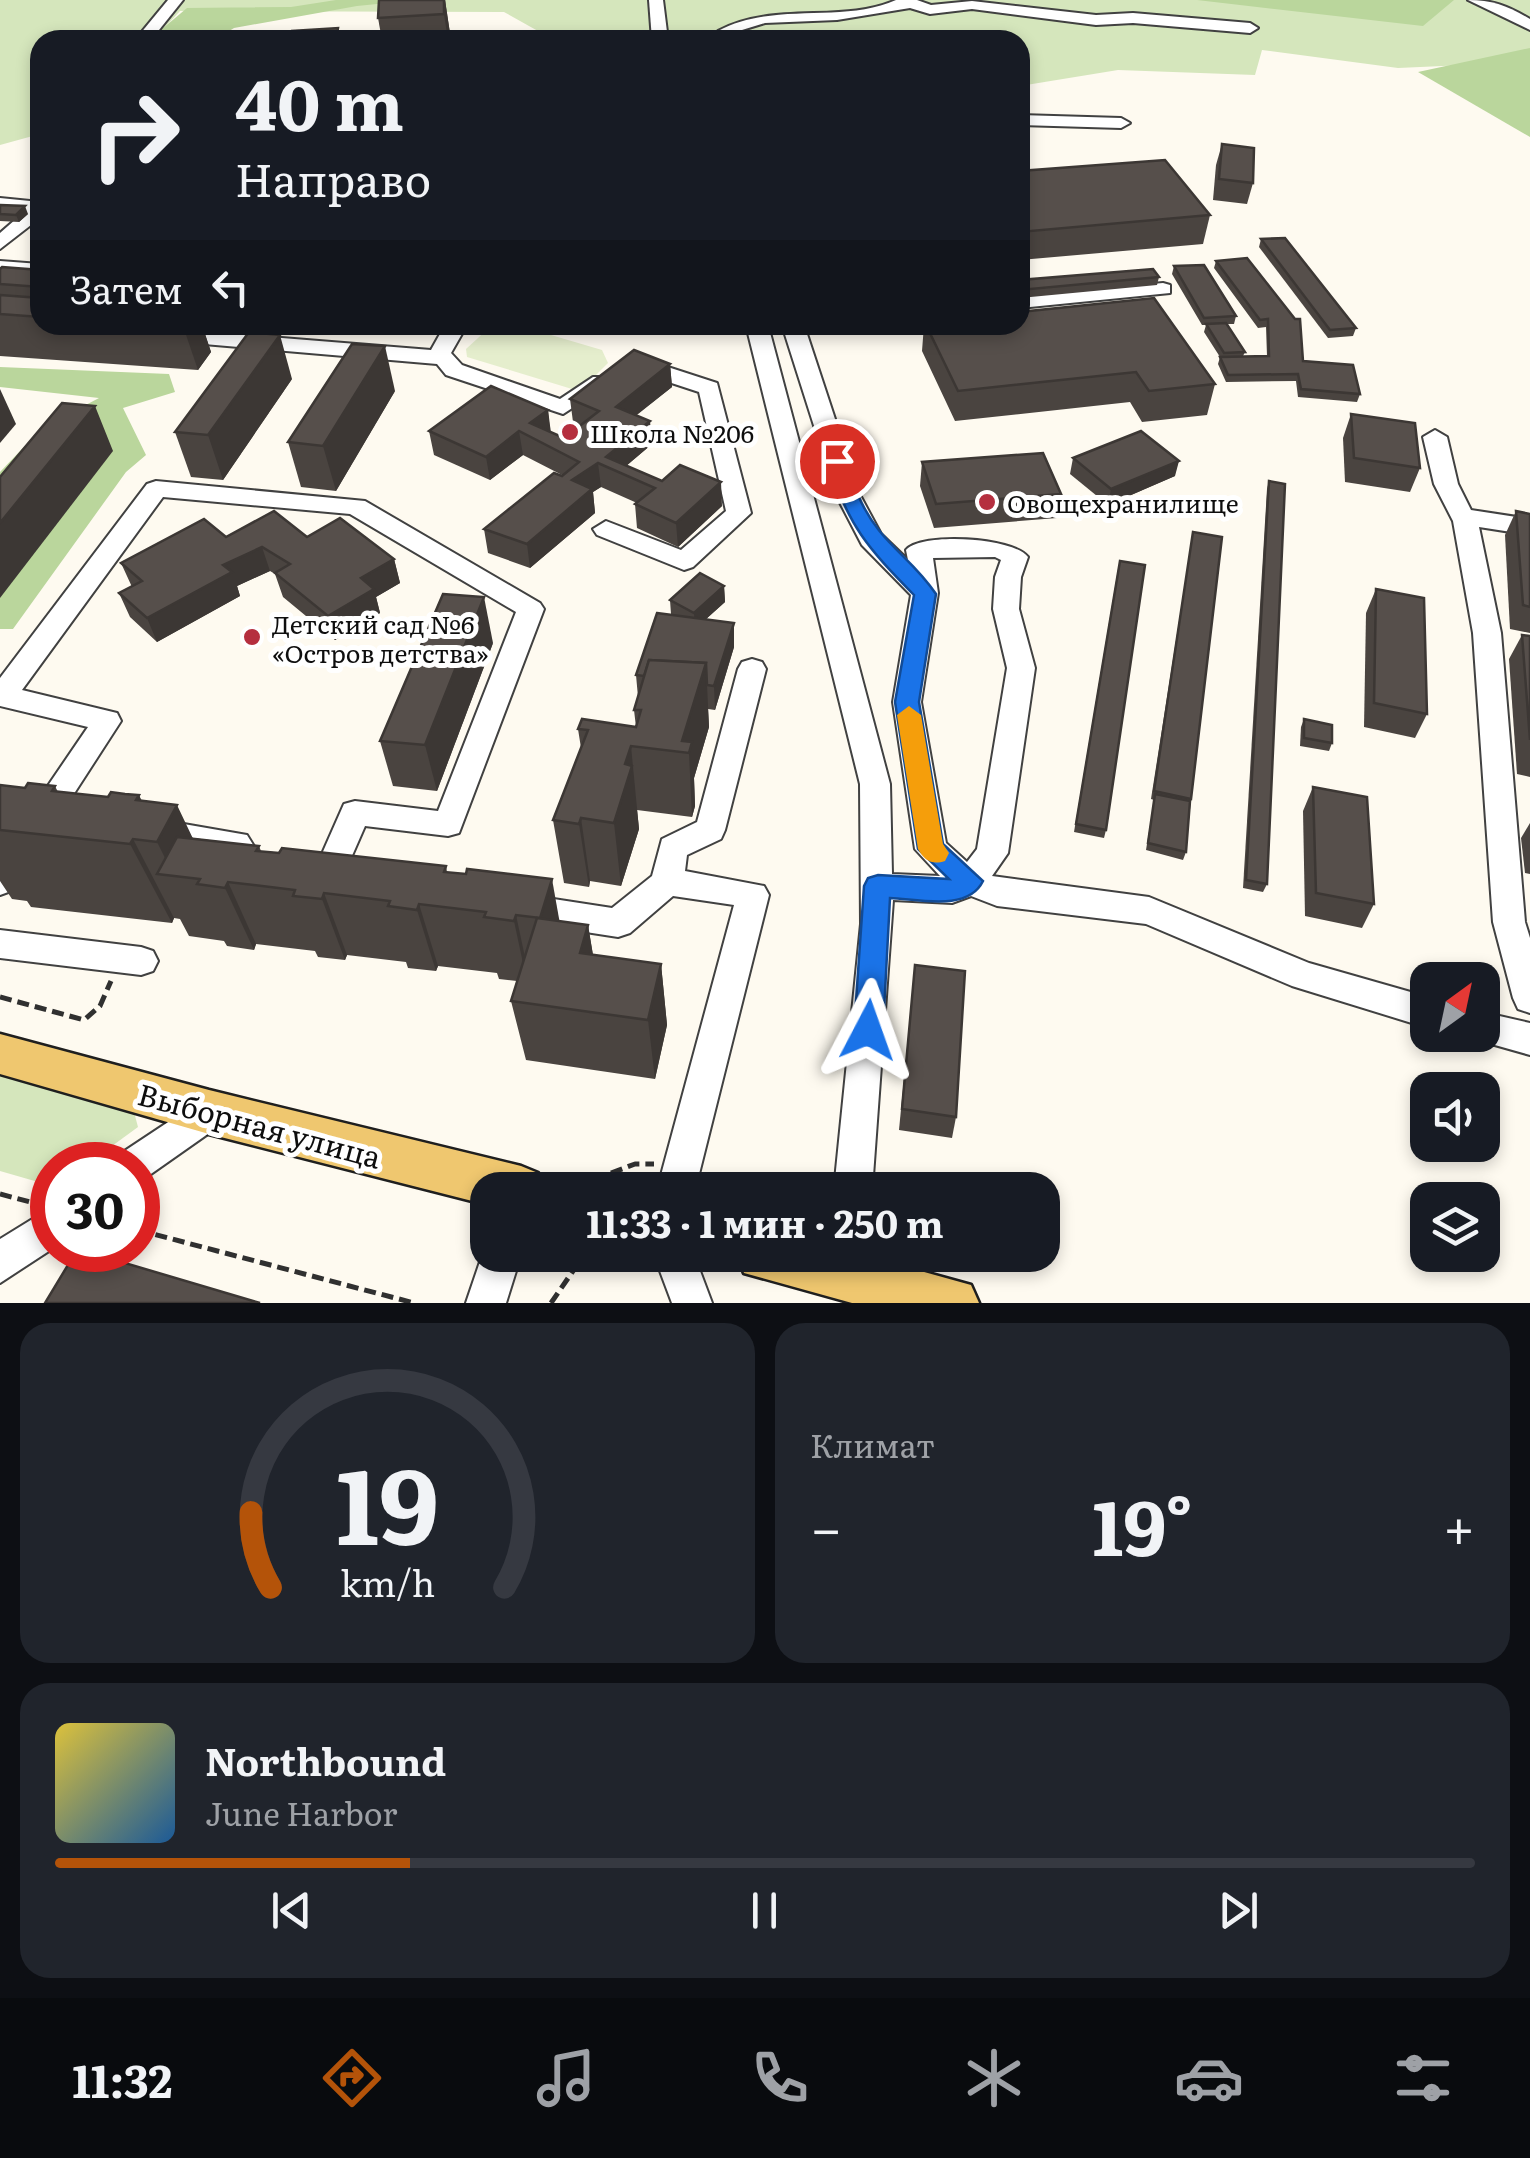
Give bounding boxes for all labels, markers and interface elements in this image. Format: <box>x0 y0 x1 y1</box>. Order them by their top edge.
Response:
text: 40 m <box>235 49 404 153</box>
icon: right <box>70 70 200 200</box>
text: Направо <box>235 144 431 211</box>
text: Затем <box>70 259 183 316</box>
icon: left <box>203 260 258 315</box>
place label: Школа №206 <box>590 414 754 451</box>
pin <box>795 419 880 504</box>
marker: Школа №206 <box>559 421 581 443</box>
icon: arrive <box>810 434 865 489</box>
place label: Овощехранилище <box>1007 484 1239 521</box>
marker: Овощехранилище <box>976 491 998 513</box>
place label: Детский сад №6 «Остров детства» <box>272 605 489 671</box>
marker: Детский сад №6 «Остров детства» <box>241 626 263 648</box>
north arrow <box>1410 962 1500 1052</box>
map controls <box>1410 962 1500 1272</box>
position arrow <box>816 978 920 1082</box>
street label: Выборная улица <box>133 1070 387 1178</box>
button: sound <box>1410 1072 1500 1162</box>
speed limit sign: 30 <box>30 1142 160 1272</box>
button: layers <box>1410 1182 1500 1272</box>
text: 11:33 · 1 мин · 250 m <box>586 1193 944 1250</box>
text: Климат <box>810 1420 935 1468</box>
text: 19 <box>336 1423 439 1577</box>
text: 19° <box>1092 1468 1193 1579</box>
text: − <box>810 1484 842 1566</box>
text: + <box>1443 1484 1475 1566</box>
text: km/h <box>340 1555 435 1608</box>
text: Northbound <box>205 1731 446 1788</box>
text: June Harbor <box>205 1788 397 1836</box>
icon: previous <box>264 1883 319 1938</box>
icon: pause <box>737 1883 792 1938</box>
icon: next <box>1211 1883 1266 1938</box>
icon: directions <box>317 2043 387 2113</box>
icon: music <box>531 2043 601 2113</box>
icon: phone <box>745 2043 815 2113</box>
icon: climate <box>959 2043 1029 2113</box>
icon: car <box>1174 2043 1244 2113</box>
icon: filters <box>1388 2043 1458 2113</box>
text: 11:32 <box>72 2045 172 2112</box>

